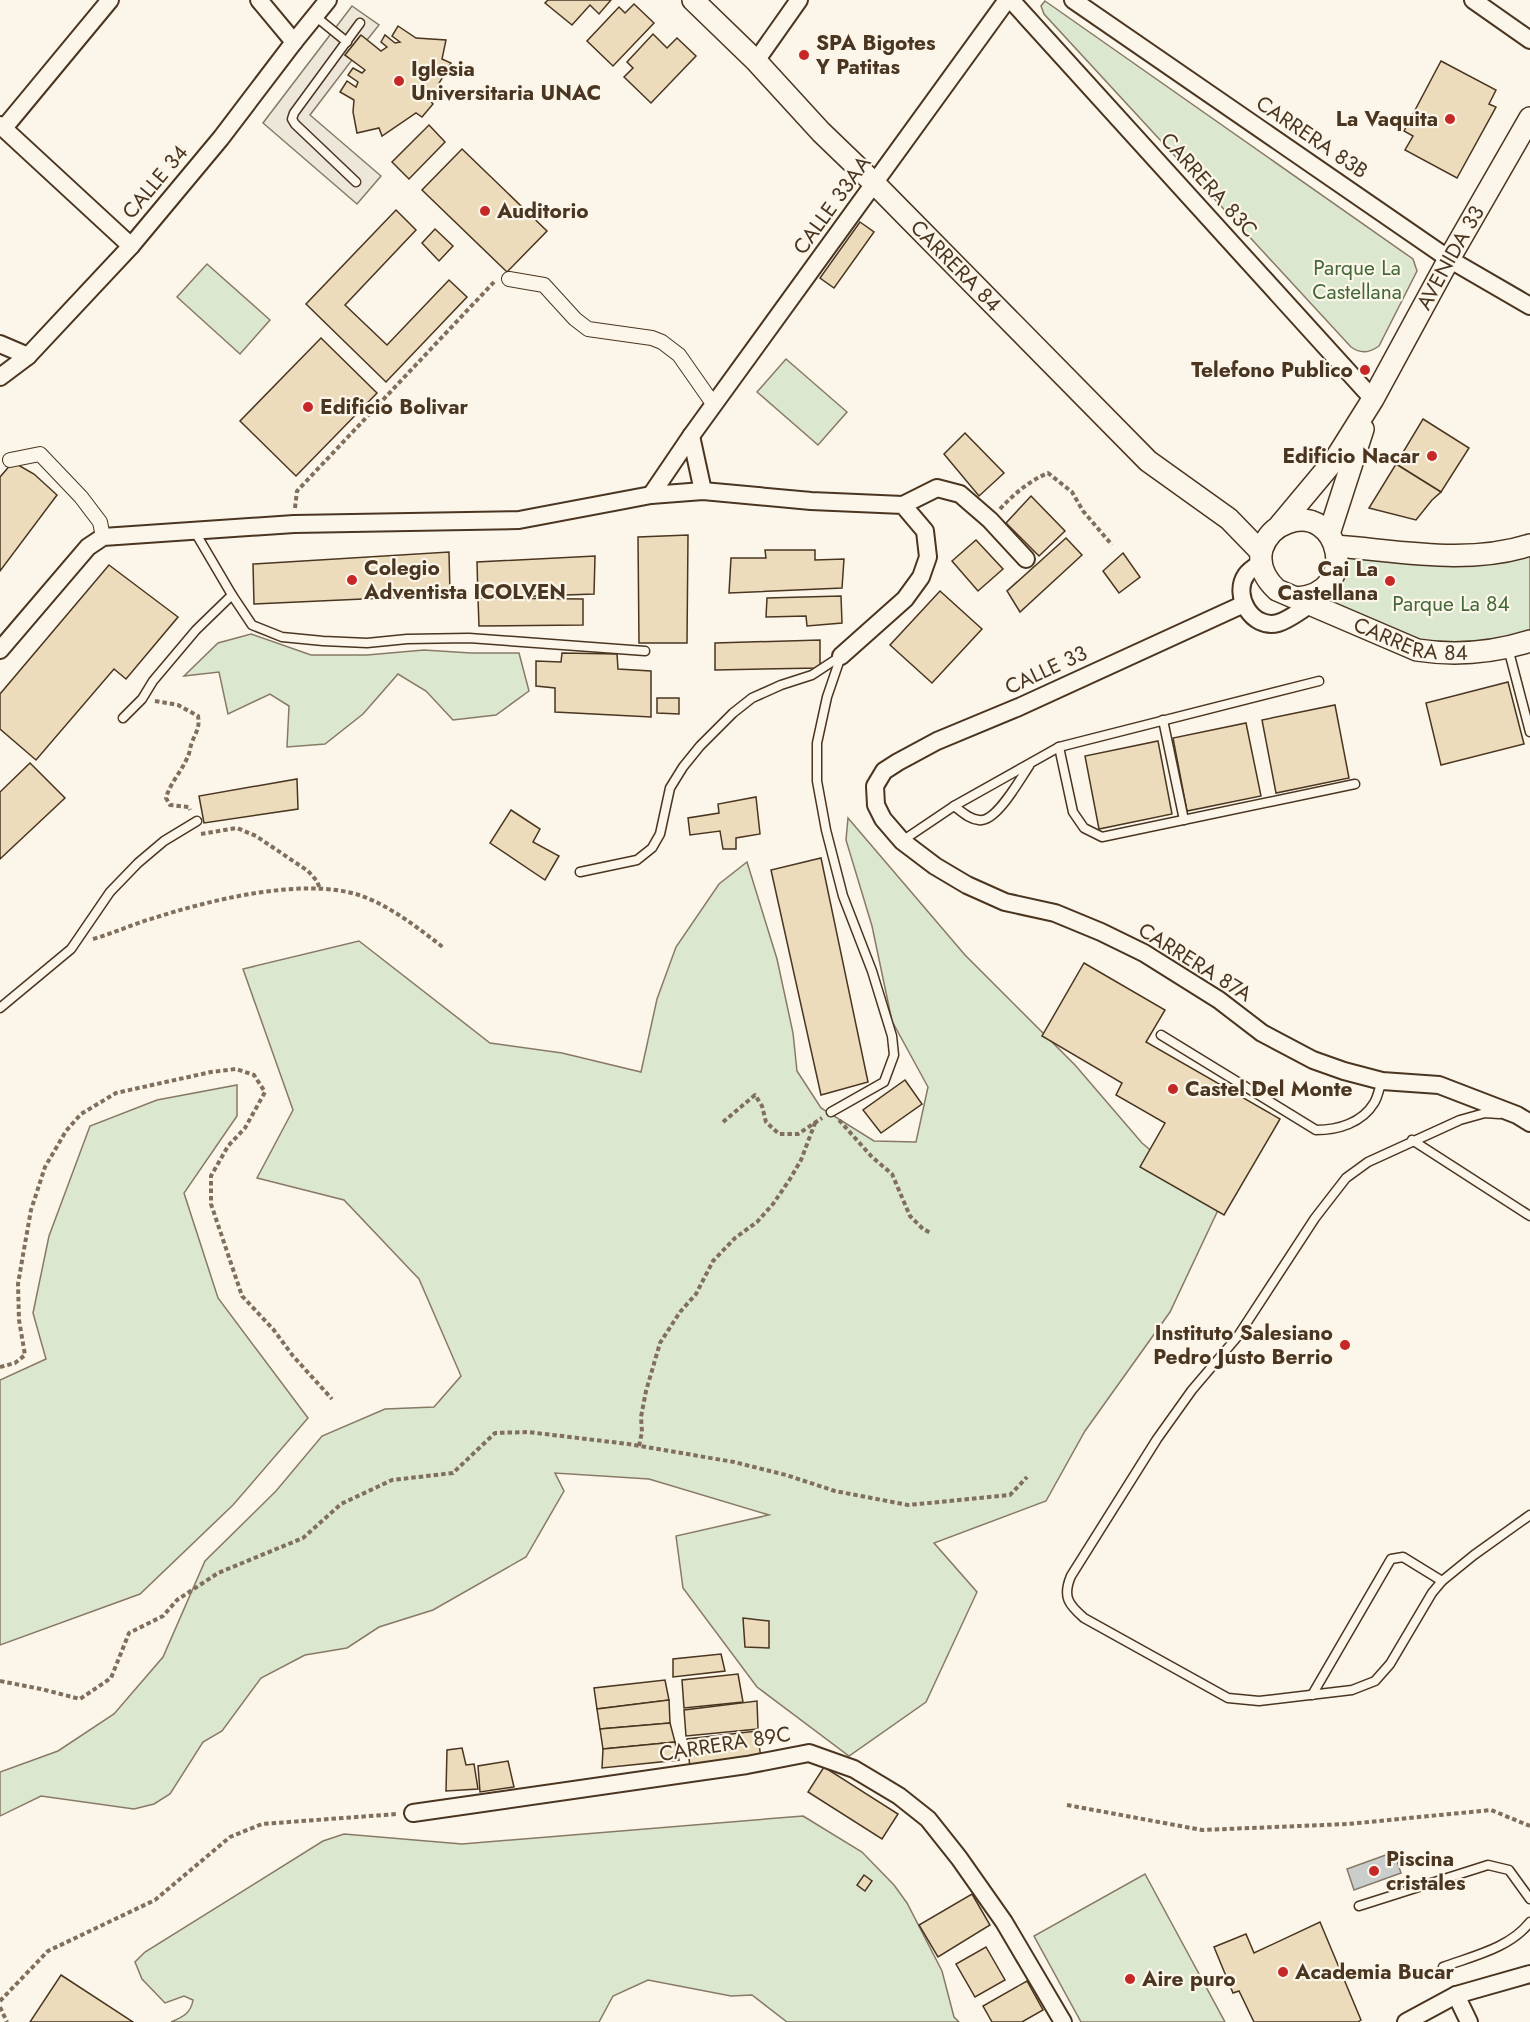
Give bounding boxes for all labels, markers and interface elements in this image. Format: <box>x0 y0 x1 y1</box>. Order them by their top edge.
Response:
place label: SPA Bigotes Y Patitas <box>815 28 936 82</box>
marker: SPA Bigotes Y Patitas <box>797 48 811 62</box>
place label: Iglesia Universitaria UNAC <box>411 54 601 108</box>
marker: Iglesia Universitaria UNAC <box>392 74 406 88</box>
street label: CARRERA 83B <box>1250 88 1374 186</box>
place label: La Vaquita <box>1336 104 1438 134</box>
marker: La Vaquita <box>1443 112 1457 126</box>
street label: CARRERA 83C <box>1154 126 1264 244</box>
street label: CALLE 34 <box>115 139 195 225</box>
street label: CALLE 33AA <box>786 149 878 261</box>
place label: Auditorio <box>496 196 589 226</box>
street label: AVENIDA 33 <box>1409 200 1492 315</box>
marker: Auditorio <box>478 204 492 218</box>
street label: CARRERA 84 <box>903 213 1008 319</box>
park label: Parque La Castellana <box>1312 253 1402 307</box>
place label: Telefono Publico <box>1191 355 1353 385</box>
marker: Telefono Publico <box>1358 363 1372 377</box>
place label: Edificio Bolivar <box>320 392 468 422</box>
marker: Edificio Bolivar <box>301 400 315 414</box>
place label: Edificio Nacar <box>1282 441 1420 471</box>
marker: Edificio Nacar <box>1425 449 1439 463</box>
place label: Colegio Adventista ICOLVEN <box>363 553 566 607</box>
place label: Cai La Castellana <box>1278 554 1378 608</box>
marker: Colegio Adventista ICOLVEN <box>345 573 359 587</box>
marker: Cai La Castellana <box>1383 574 1397 588</box>
park label: Parque La 84 <box>1392 589 1510 619</box>
street label: CARRERA 84 <box>1349 610 1468 668</box>
street label: CALLE 33 <box>1000 638 1092 702</box>
street label: CARRERA 87A <box>1132 915 1258 1009</box>
place label: Castel Del Monte <box>1185 1074 1353 1104</box>
marker: Castel Del Monte <box>1166 1082 1180 1096</box>
place label: Instituto Salesiano Pedro Justo Berrio <box>1153 1318 1333 1372</box>
marker: Instituto Salesiano Pedro Justo Berrio <box>1338 1338 1352 1352</box>
street label: CARRERA 89C <box>657 1719 793 1769</box>
place label: Piscina cristales <box>1386 1844 1466 1898</box>
marker: Piscina cristales <box>1367 1864 1381 1878</box>
place label: Academia Bucar <box>1294 1957 1454 1987</box>
place label: Aire puro <box>1141 1964 1236 1994</box>
marker: Academia Bucar <box>1276 1965 1290 1979</box>
marker: Aire puro <box>1123 1972 1137 1986</box>

